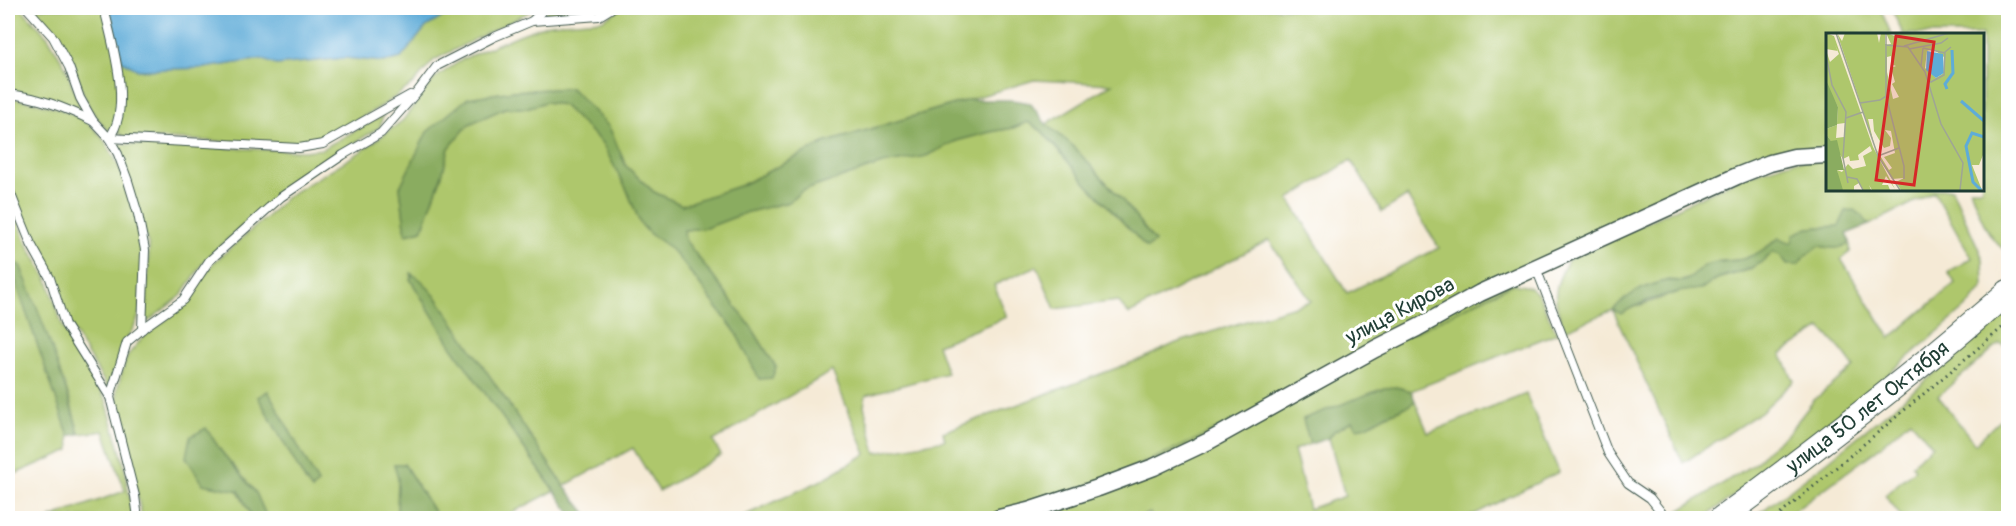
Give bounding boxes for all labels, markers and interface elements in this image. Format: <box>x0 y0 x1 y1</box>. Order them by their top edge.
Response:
inset map <box>1826 33 1983 190</box>
street label: улица Кирова <box>1340 271 1459 351</box>
street label: улица 50 лет Октября <box>1780 335 1955 480</box>

